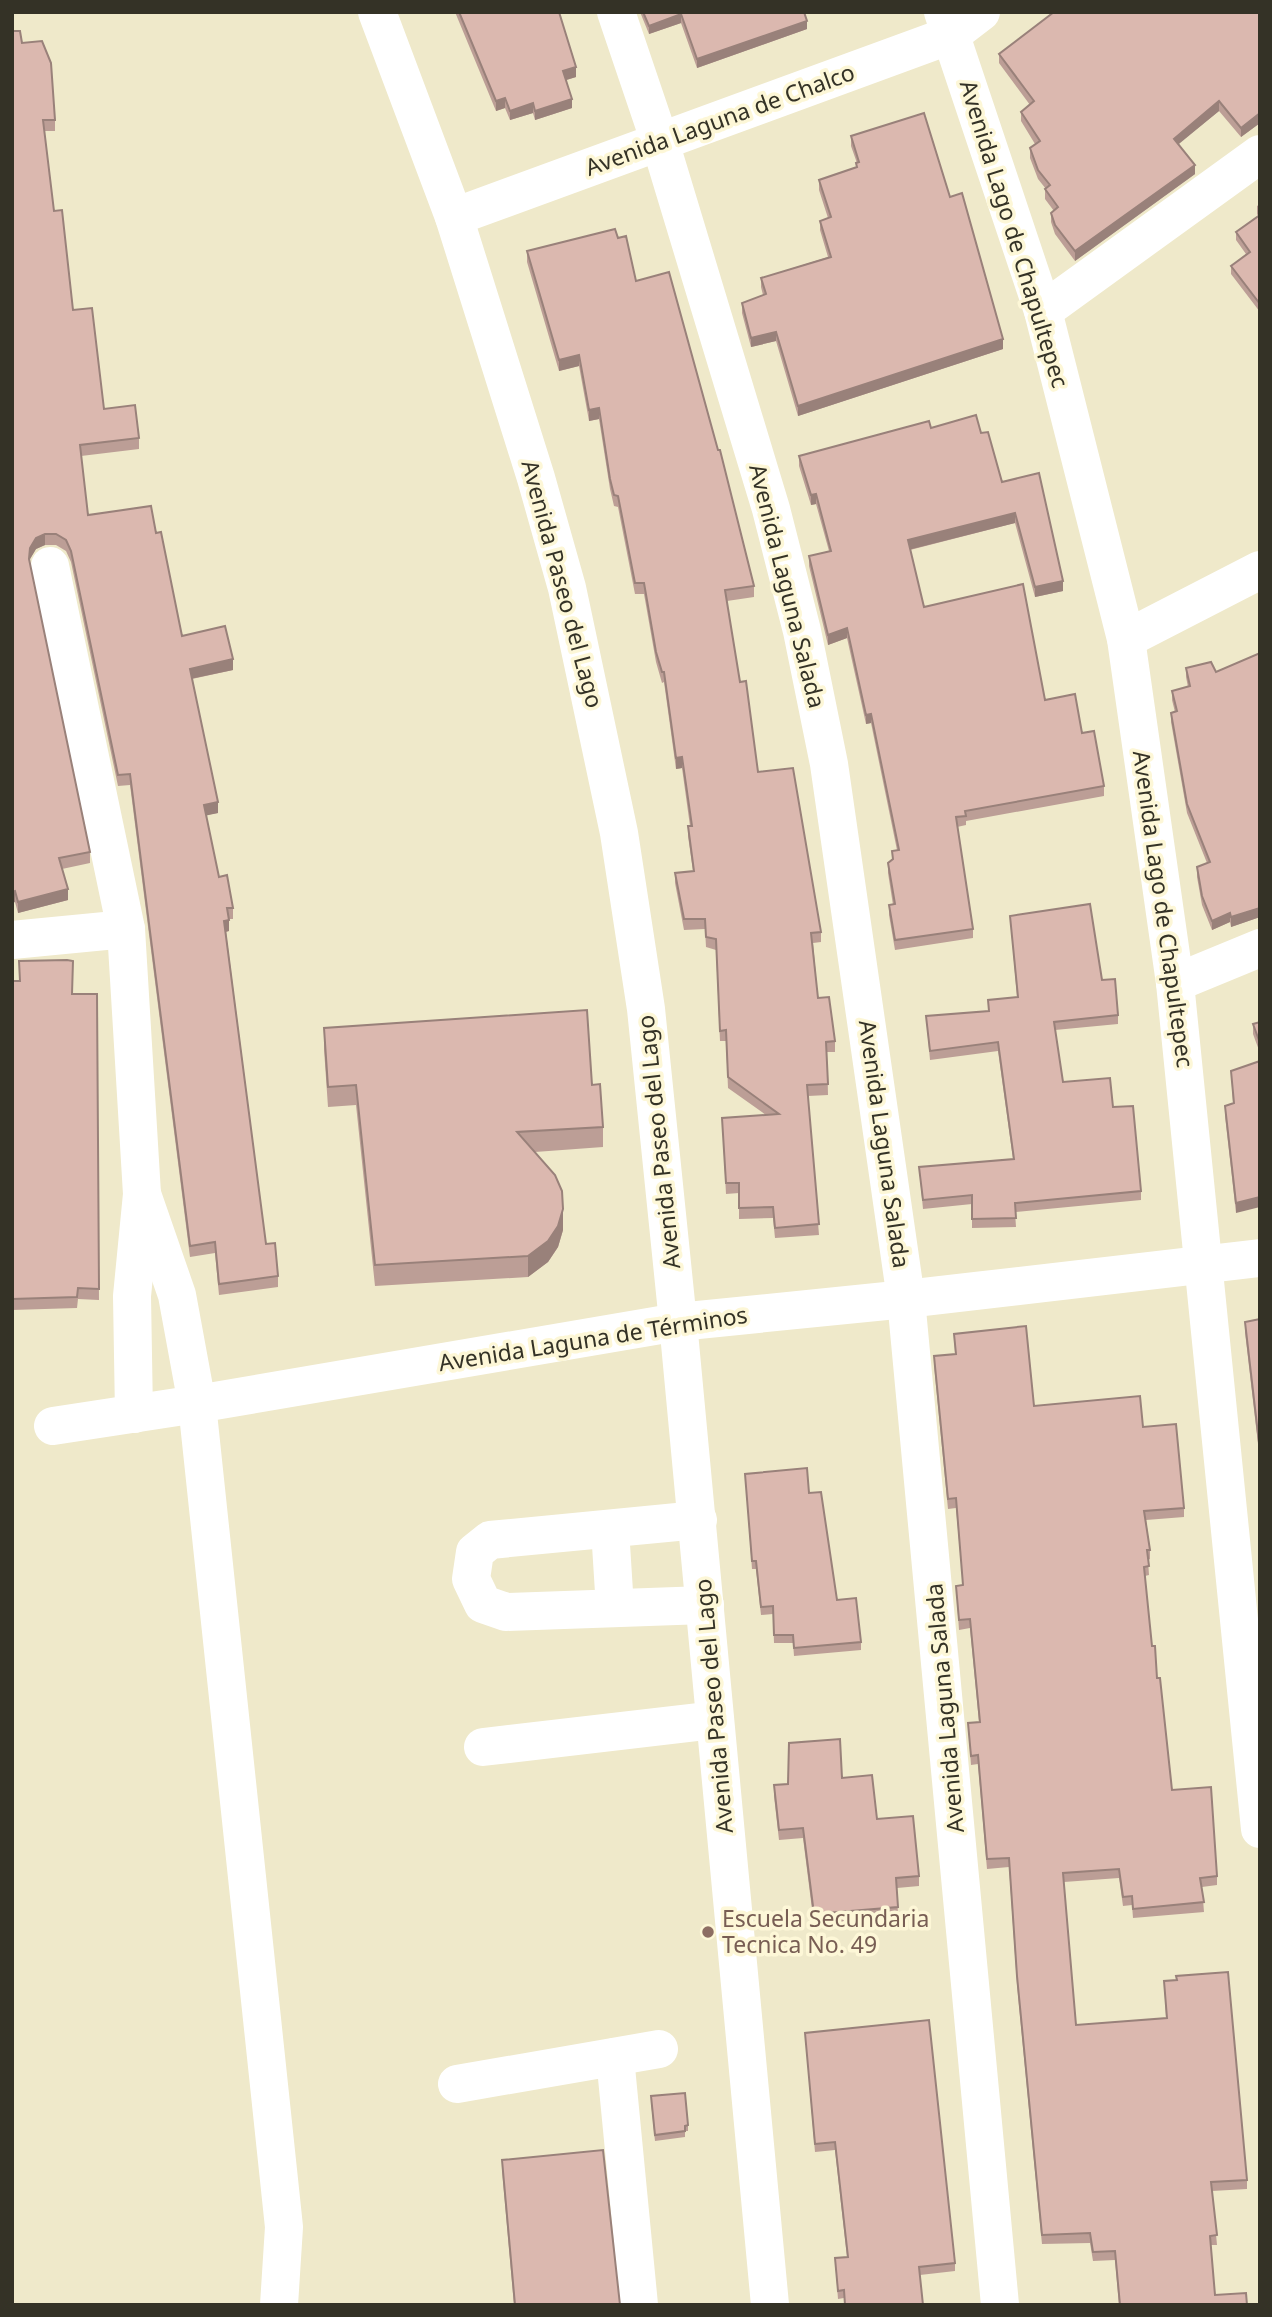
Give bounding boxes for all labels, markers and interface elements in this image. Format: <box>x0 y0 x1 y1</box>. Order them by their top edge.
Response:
street label: Avenida Laguna de Chalco <box>580 55 859 183</box>
street label: Avenida Lago de Chapultepec <box>953 76 1077 391</box>
street label: Avenida Paseo del Lago <box>514 456 611 711</box>
street label: Avenida Laguna Salada <box>742 460 834 711</box>
street label: Avenida Lago de Chapultepec <box>1126 748 1202 1070</box>
street label: Avenida Paseo del Lago <box>629 1013 687 1271</box>
street label: Avenida Laguna Salada <box>852 1018 918 1270</box>
street label: Avenida Laguna de Términos <box>436 1298 750 1378</box>
street label: Avenida Paseo del Lago <box>686 1578 740 1835</box>
street label: Avenida Laguna Salada <box>917 1582 971 1834</box>
place label: Escuela Secundaria Tecnica No. 49 <box>722 1902 929 1960</box>
marker: Escuela Secundaria Tecnica No. 49 <box>700 1924 716 1940</box>

